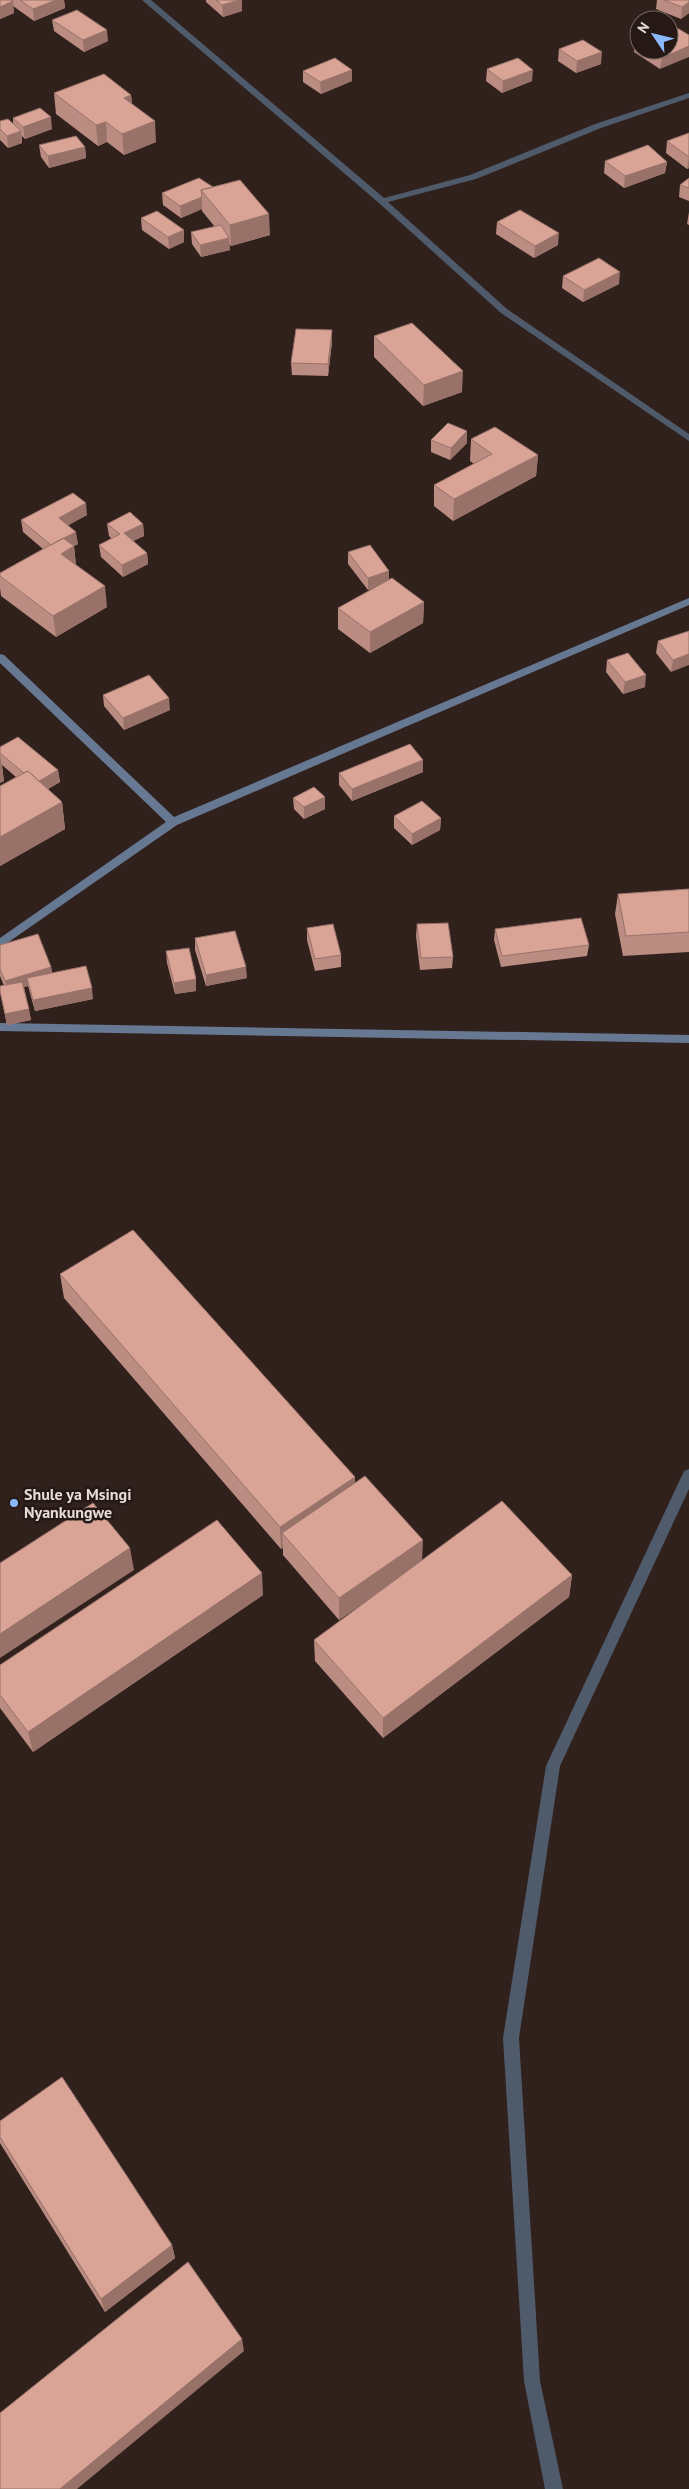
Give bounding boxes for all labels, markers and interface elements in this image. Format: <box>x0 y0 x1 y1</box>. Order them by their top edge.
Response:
north arrow <box>629 10 679 60</box>
text: N <box>633 19 653 36</box>
place label: Shule ya Msingi Nyankungwe <box>24 1484 131 1522</box>
marker: Shule ya Msingi Nyankungwe <box>8 1497 20 1509</box>

